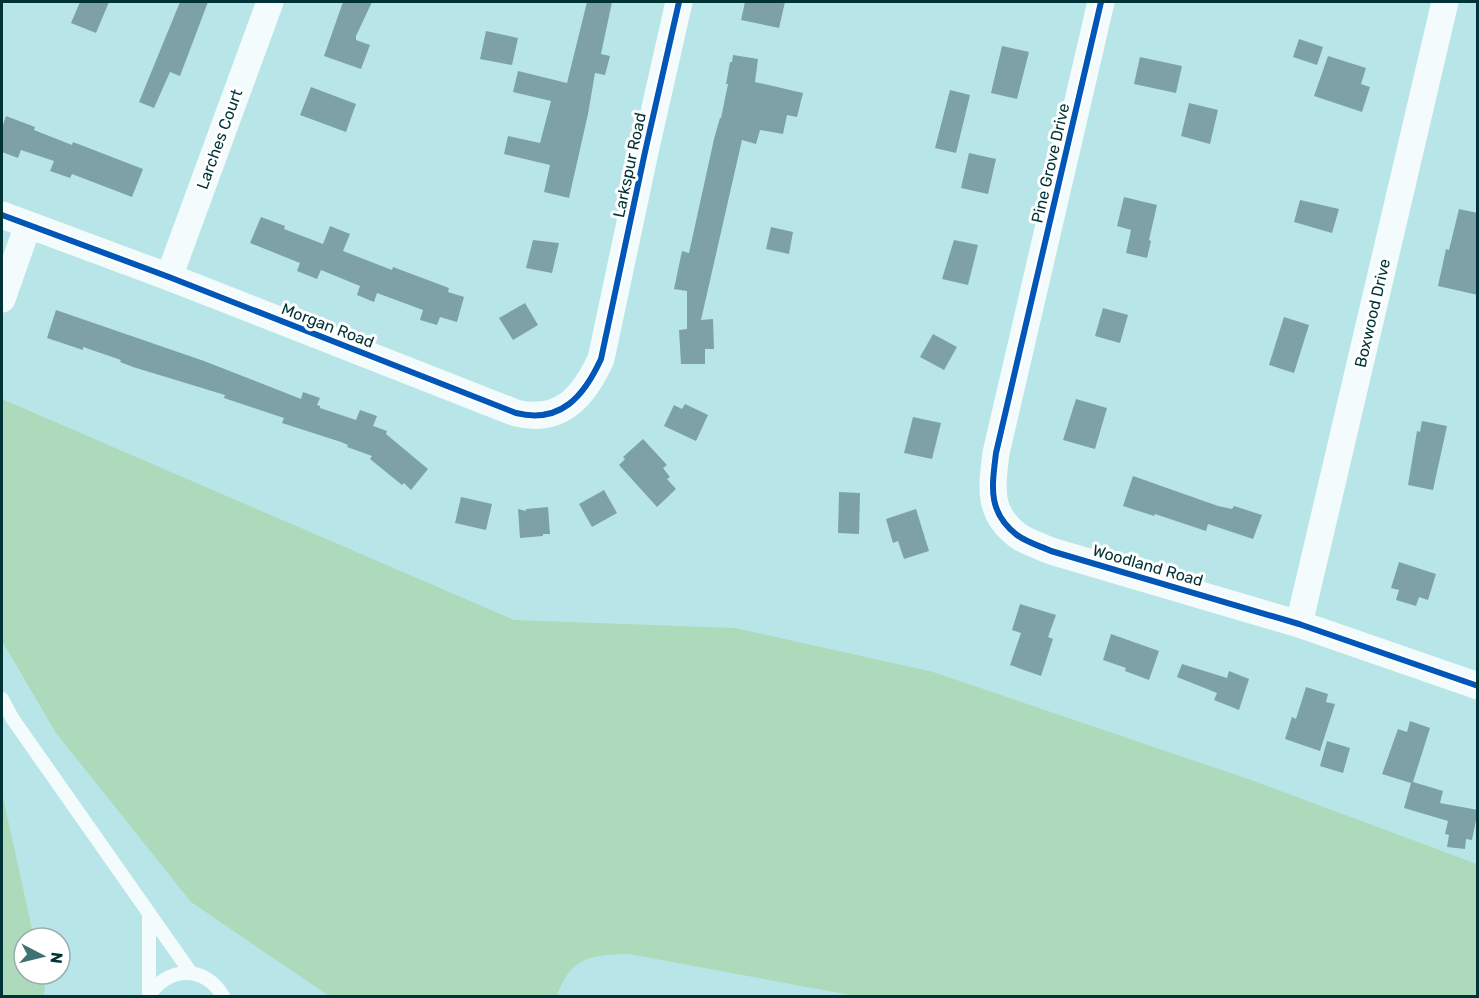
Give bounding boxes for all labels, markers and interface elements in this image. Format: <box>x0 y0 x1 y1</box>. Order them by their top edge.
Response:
street label: Larches Court <box>193 86 246 192</box>
street label: Pine Grove Drive <box>1027 101 1074 225</box>
street label: Larkspur Road <box>609 111 650 219</box>
street label: Boxwood Drive <box>1351 257 1394 369</box>
street label: Morgan Road <box>279 299 377 352</box>
street label: Woodland Road <box>1090 541 1205 590</box>
north arrow <box>12 926 72 986</box>
text: N <box>46 951 67 965</box>

